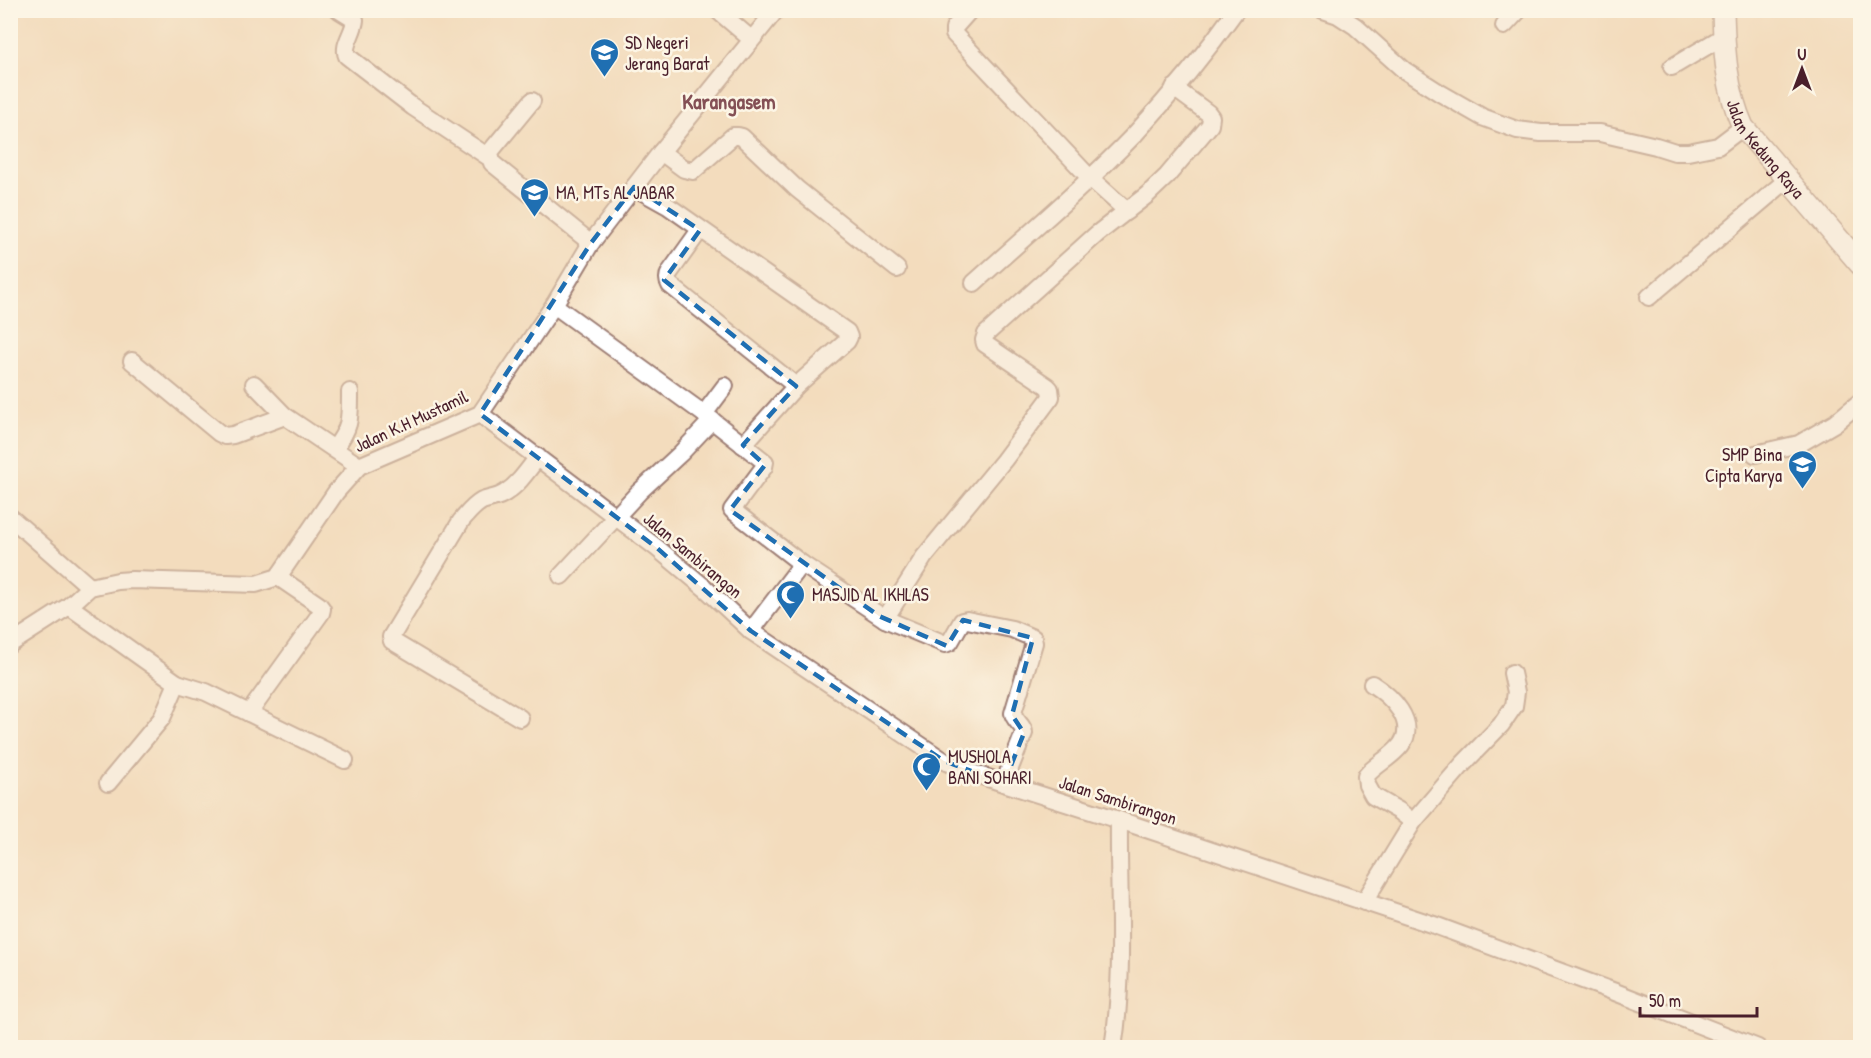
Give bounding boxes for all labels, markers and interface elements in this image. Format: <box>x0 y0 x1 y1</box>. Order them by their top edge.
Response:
place label: SD Negeri Jerang Barat <box>625 30 710 76</box>
school or university icon: SD Negeri Jerang Barat <box>588 36 620 78</box>
north arrow <box>1772 39 1832 99</box>
text: U <box>1798 43 1807 65</box>
district label: Karangasem <box>682 87 776 117</box>
street label: Jalan Kedung Raya <box>1721 96 1811 204</box>
school or university icon: MA, MTs AL JABAR <box>519 176 551 218</box>
place label: MA, MTs AL JABAR <box>556 180 675 205</box>
street label: Jalan K.H Mustamil <box>350 384 472 458</box>
place label: SMP Bina Cipta Karya <box>1705 442 1782 488</box>
school or university icon: SMP Bina Cipta Karya <box>1787 448 1819 490</box>
street label: Jalan Sambirangon <box>638 506 748 604</box>
mosque icon: MASJID AL IKHLAS <box>775 578 807 620</box>
place label: MASJID AL IKHLAS <box>812 582 929 607</box>
place label: MUSHOLA BANI SOHARI <box>948 744 1032 790</box>
mosque icon: MUSHOLA BANI SOHARI <box>911 750 943 792</box>
street label: Jalan Sambirangon <box>1056 769 1180 831</box>
scale bar <box>1640 980 1757 1018</box>
text: 50 m <box>1649 988 1681 1013</box>

